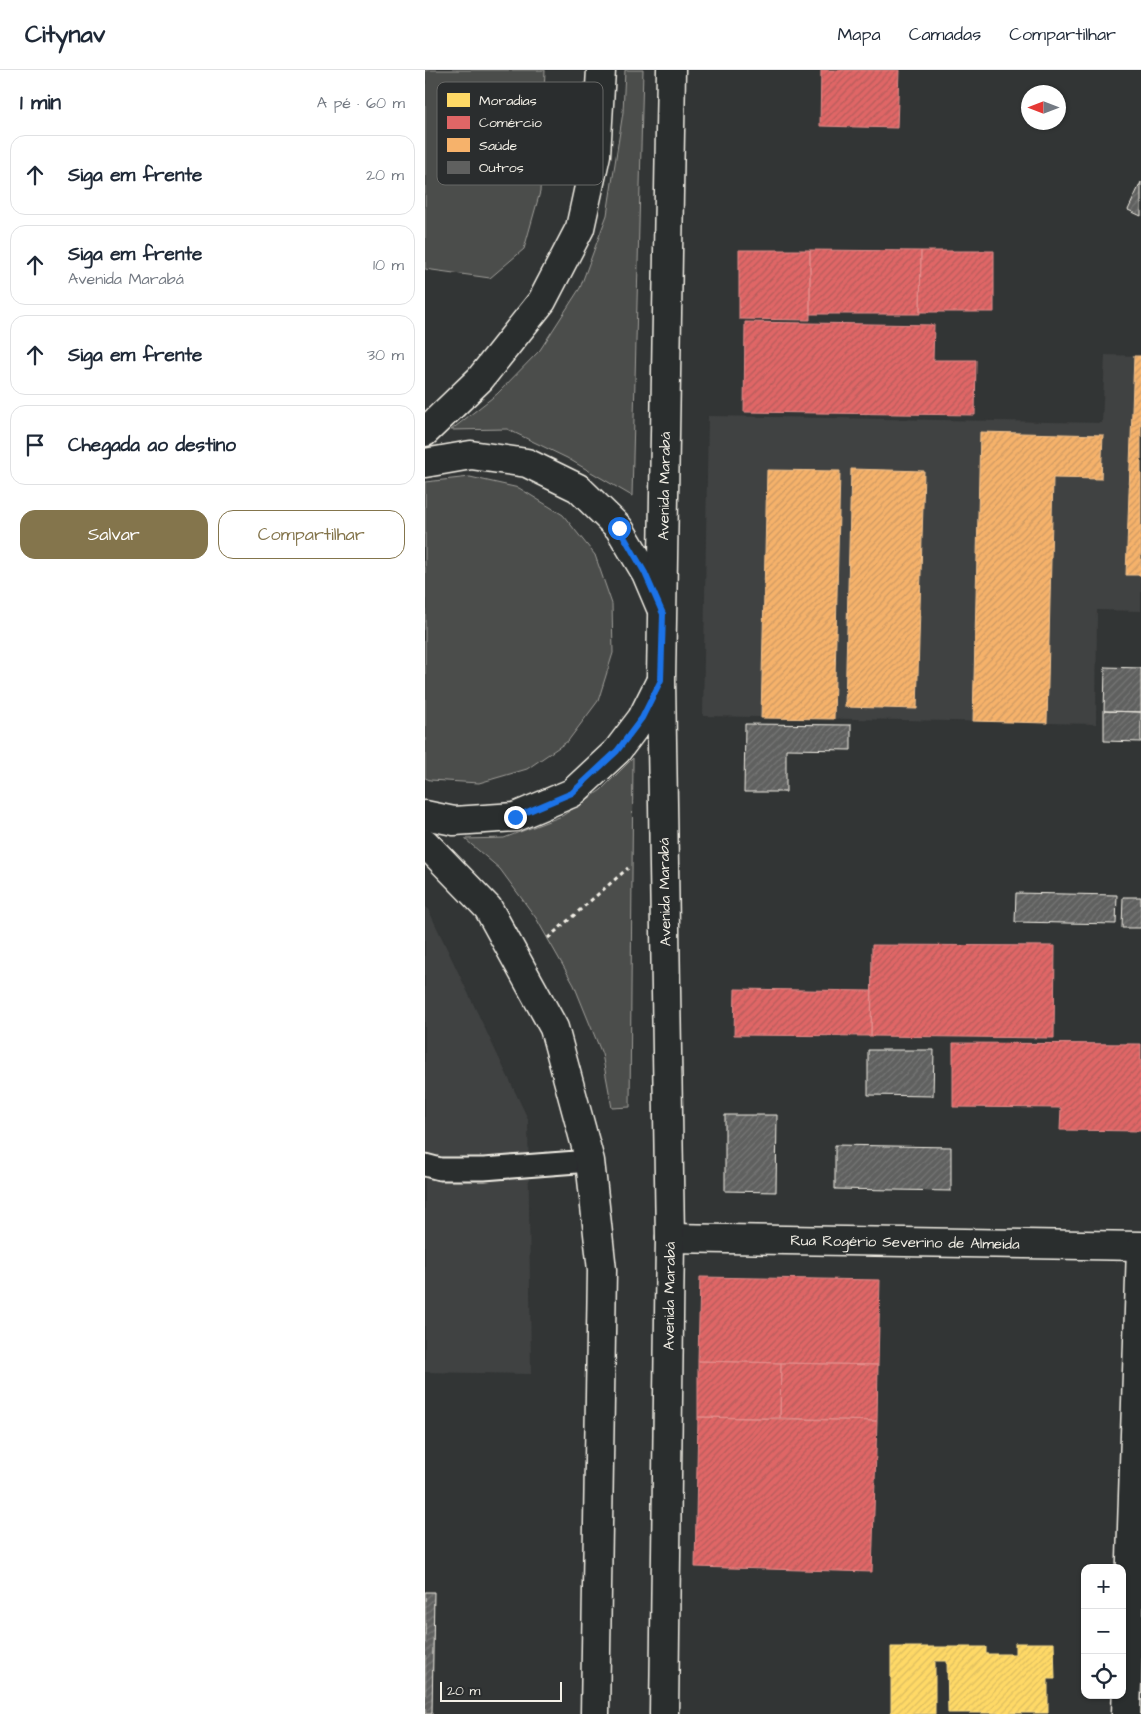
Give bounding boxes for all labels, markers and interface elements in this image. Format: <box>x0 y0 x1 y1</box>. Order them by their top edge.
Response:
text: Citynav <box>25 18 105 52</box>
text: Mapa <box>837 22 881 47</box>
text: Camadas <box>909 22 981 47</box>
text: Compartilhar <box>1009 22 1116 47</box>
legend <box>437 82 603 185</box>
north arrow <box>1021 85 1066 130</box>
text: 1 min <box>20 88 61 117</box>
text: Moradias <box>479 91 537 111</box>
text: A pé · 60 m <box>317 92 405 114</box>
text: Comércio <box>479 113 542 133</box>
text: Saúde <box>479 136 517 156</box>
text: Outros <box>479 158 524 178</box>
icon: ahead <box>21 161 49 189</box>
text: Siga em frente <box>68 162 202 189</box>
text: 20 m <box>366 164 404 186</box>
text: Siga em frente <box>68 241 202 268</box>
icon: ahead <box>21 251 49 279</box>
text: 10 m <box>373 254 404 276</box>
text: Avenida Marabá <box>68 268 184 290</box>
icon: ahead <box>21 341 49 369</box>
text: Siga em frente <box>68 342 202 369</box>
text: 30 m <box>367 344 404 366</box>
icon: arrive <box>21 431 49 459</box>
street label: Avenida Marabá <box>653 431 676 541</box>
text: Chegada ao destino <box>68 432 236 459</box>
button: Salvar <box>20 510 208 559</box>
button: Compartilhar <box>218 510 405 559</box>
route start <box>608 517 631 540</box>
route end <box>504 806 527 829</box>
street label: Avenida Marabá <box>654 837 676 946</box>
street label: Rua Rogério Severino de Almeida <box>790 1230 1020 1254</box>
street label: Avenida Marabá <box>658 1241 680 1351</box>
map controls <box>1081 1564 1126 1699</box>
button: + <box>1081 1564 1126 1609</box>
button: − <box>1081 1609 1126 1654</box>
button: locate <box>1081 1654 1126 1699</box>
scale bar <box>440 1679 563 1702</box>
text: 20 m <box>447 1681 480 1701</box>

